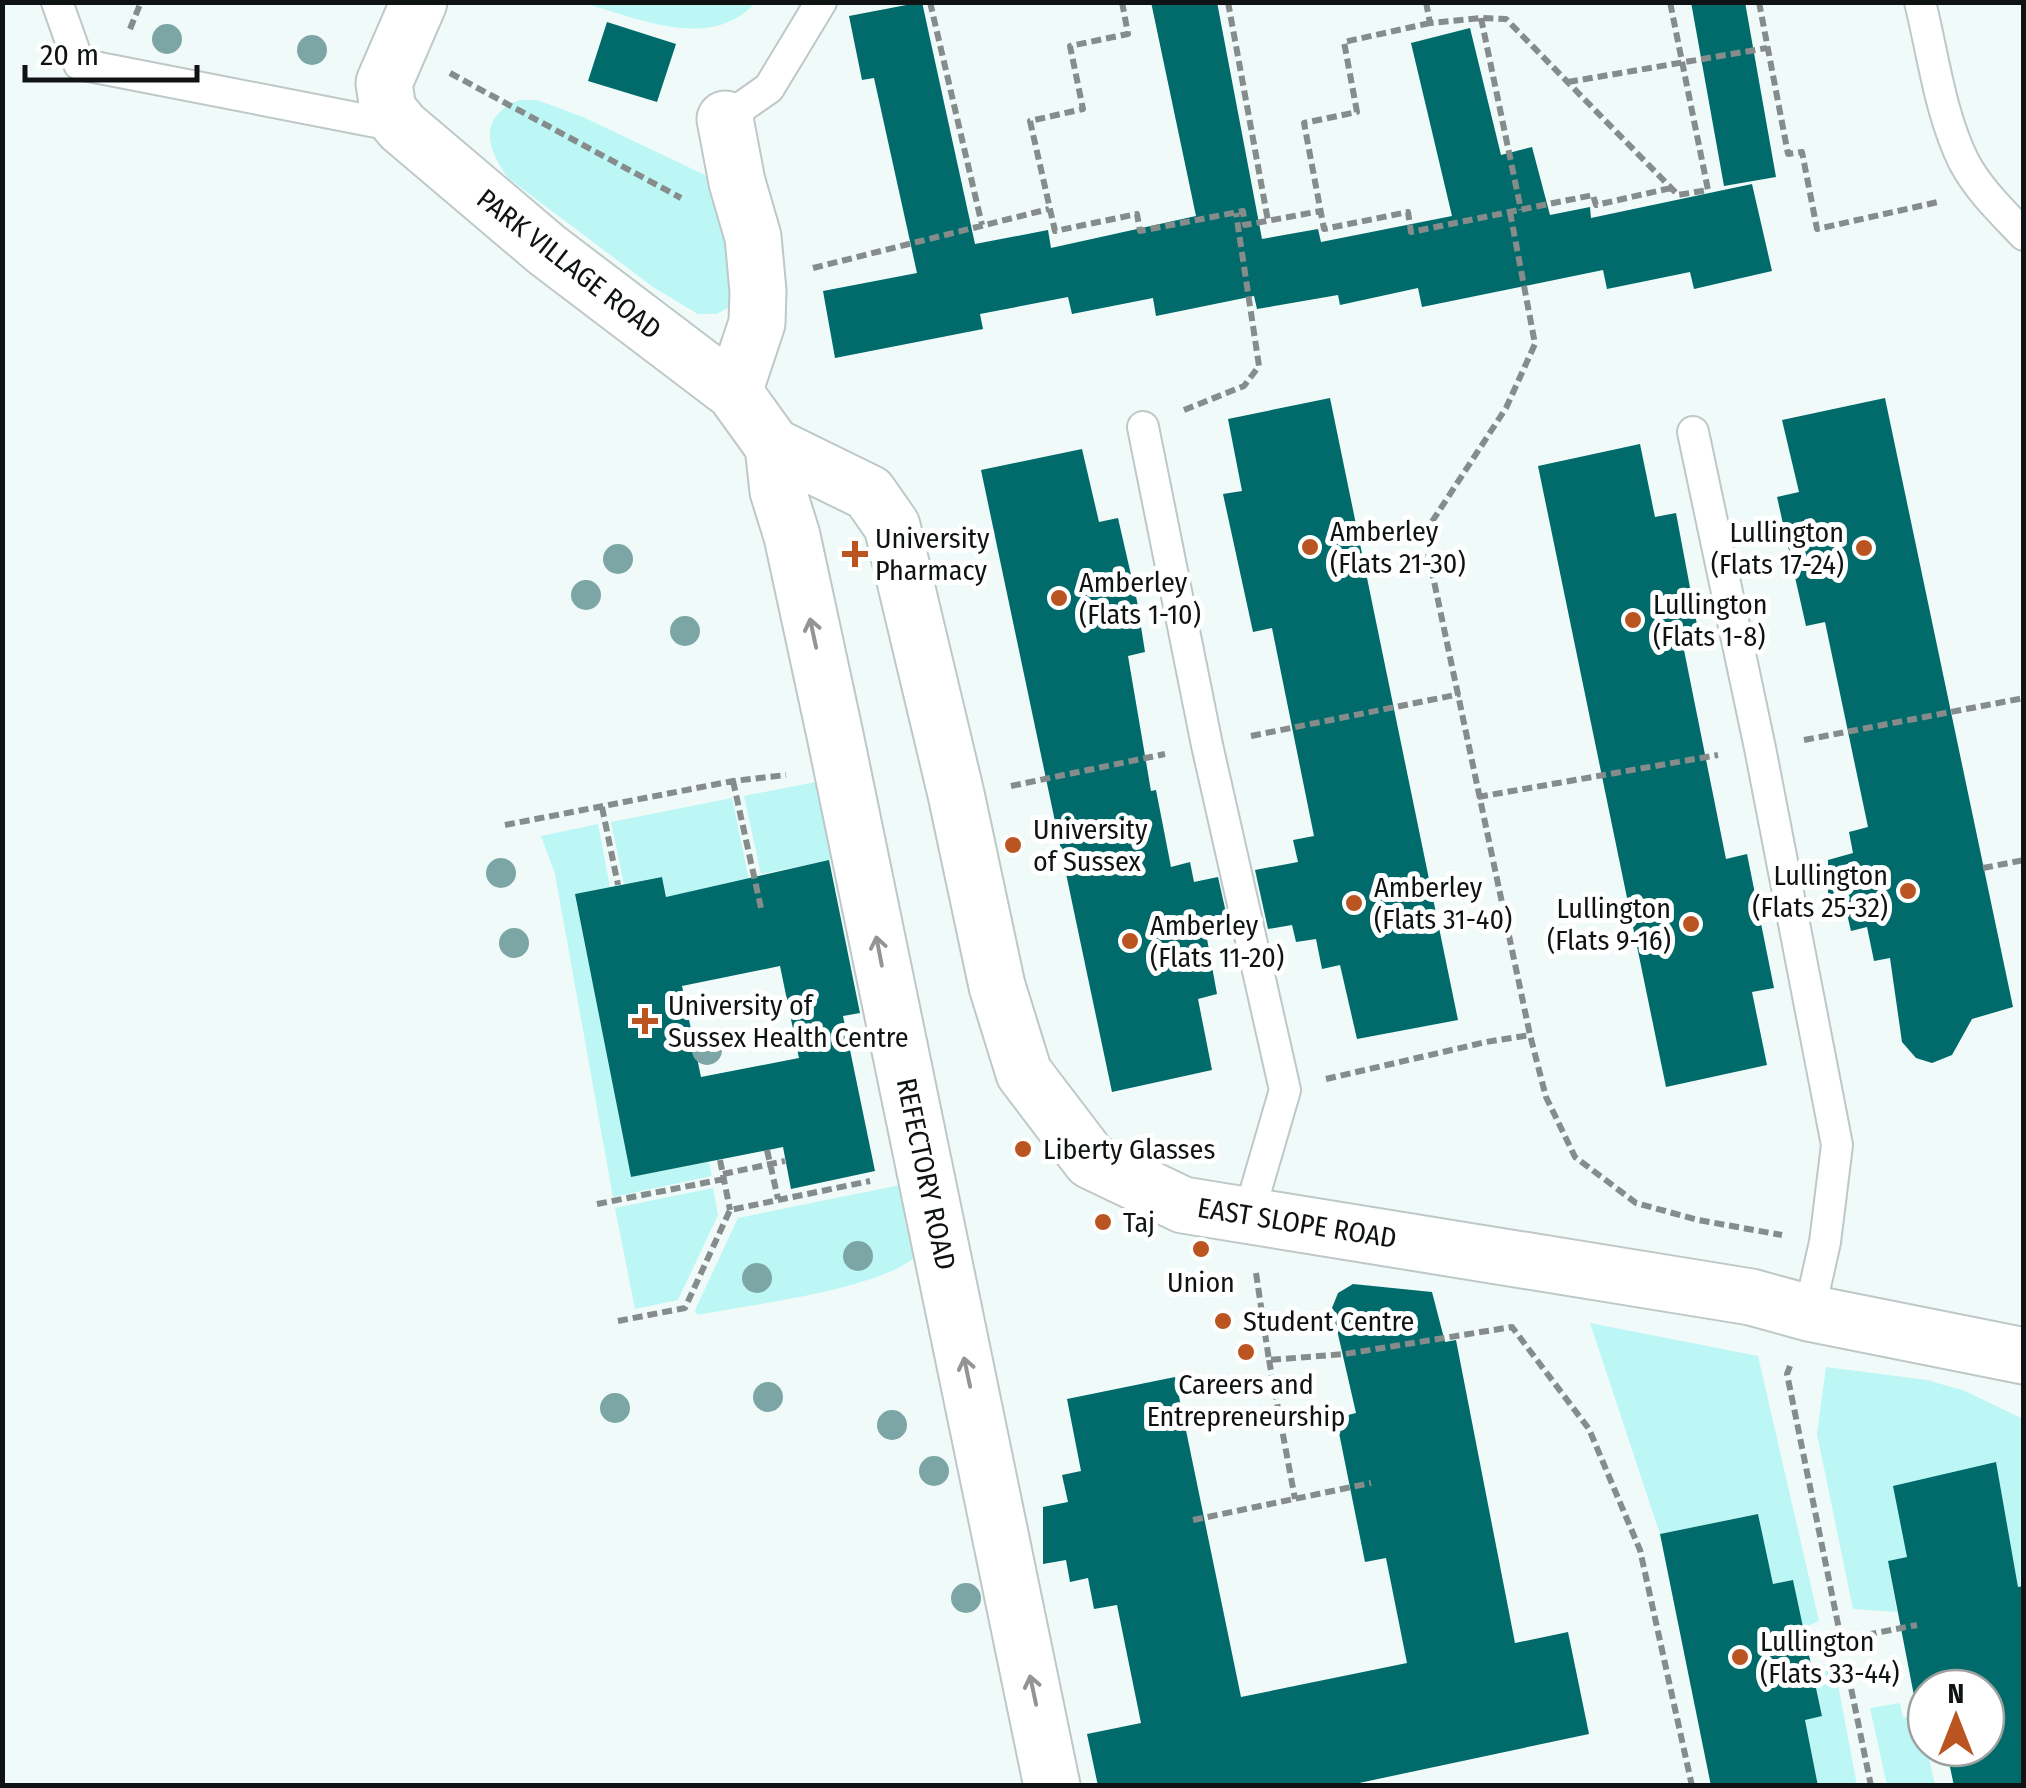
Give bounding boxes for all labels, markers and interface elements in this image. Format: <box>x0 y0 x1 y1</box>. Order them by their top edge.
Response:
scale bar <box>25 20 198 82</box>
text: 20 m <box>40 37 99 73</box>
street label: PARK VILLAGE ROAD <box>470 182 668 346</box>
place label: Amberley (Flats 21-30) <box>1330 515 1466 580</box>
place label: Lullington (Flats 17-24) <box>1711 516 1844 581</box>
place label: University Pharmacy <box>875 522 990 587</box>
marker: Amberley (Flats 21-30) <box>1299 536 1321 558</box>
marker: Lullington (Flats 17-24) <box>1853 537 1875 559</box>
marker: University Pharmacy <box>844 543 866 565</box>
place label: Amberley (Flats 1-10) <box>1079 566 1201 631</box>
marker: Amberley (Flats 1-10) <box>1048 587 1070 609</box>
place label: Lullington (Flats 1-8) <box>1653 588 1768 653</box>
marker: Lullington (Flats 1-8) <box>1622 609 1644 631</box>
one-way arrow <box>803 617 821 649</box>
place label: University of Sussex <box>1033 813 1148 878</box>
marker: University of Sussex <box>1002 834 1024 856</box>
place label: Lullington (Flats 25-32) <box>1752 859 1888 924</box>
place label: Amberley (Flats 31-40) <box>1374 871 1512 936</box>
marker: Lullington (Flats 25-32) <box>1897 880 1919 902</box>
marker: Amberley (Flats 31-40) <box>1343 892 1365 914</box>
place label: Lullington (Flats 9-16) <box>1547 892 1671 957</box>
place label: Amberley (Flats 11-20) <box>1150 909 1284 974</box>
marker: Lullington (Flats 9-16) <box>1680 913 1702 935</box>
marker: Amberley (Flats 11-20) <box>1119 930 1141 952</box>
one-way arrow <box>869 936 888 968</box>
place label: University of Sussex Health Centre <box>668 989 909 1054</box>
marker: University of Sussex Health Centre <box>632 1008 658 1034</box>
street label: REFECTORY ROAD <box>890 1075 962 1273</box>
place label: Liberty Glasses <box>1043 1133 1215 1166</box>
marker: Liberty Glasses <box>1012 1138 1034 1160</box>
street label: EAST SLOPE ROAD <box>1195 1191 1399 1255</box>
place label: Taj <box>1123 1206 1155 1239</box>
marker: Taj <box>1092 1211 1114 1233</box>
marker: Union <box>1190 1238 1212 1260</box>
place label: Union <box>1167 1266 1235 1299</box>
place label: Student Centre <box>1243 1305 1414 1338</box>
marker: Student Centre <box>1212 1310 1234 1332</box>
marker: Careers and Entrepreneurship <box>1235 1341 1257 1363</box>
one-way arrow <box>956 1357 975 1389</box>
place label: Careers and Entrepreneurship <box>1147 1368 1345 1433</box>
place label: Lullington (Flats 33-44) <box>1760 1625 1900 1690</box>
marker: Lullington (Flats 33-44) <box>1729 1646 1751 1668</box>
north arrow <box>1906 1668 2006 1768</box>
one-way arrow <box>1022 1675 1041 1707</box>
text: N <box>1948 1677 1964 1710</box>

